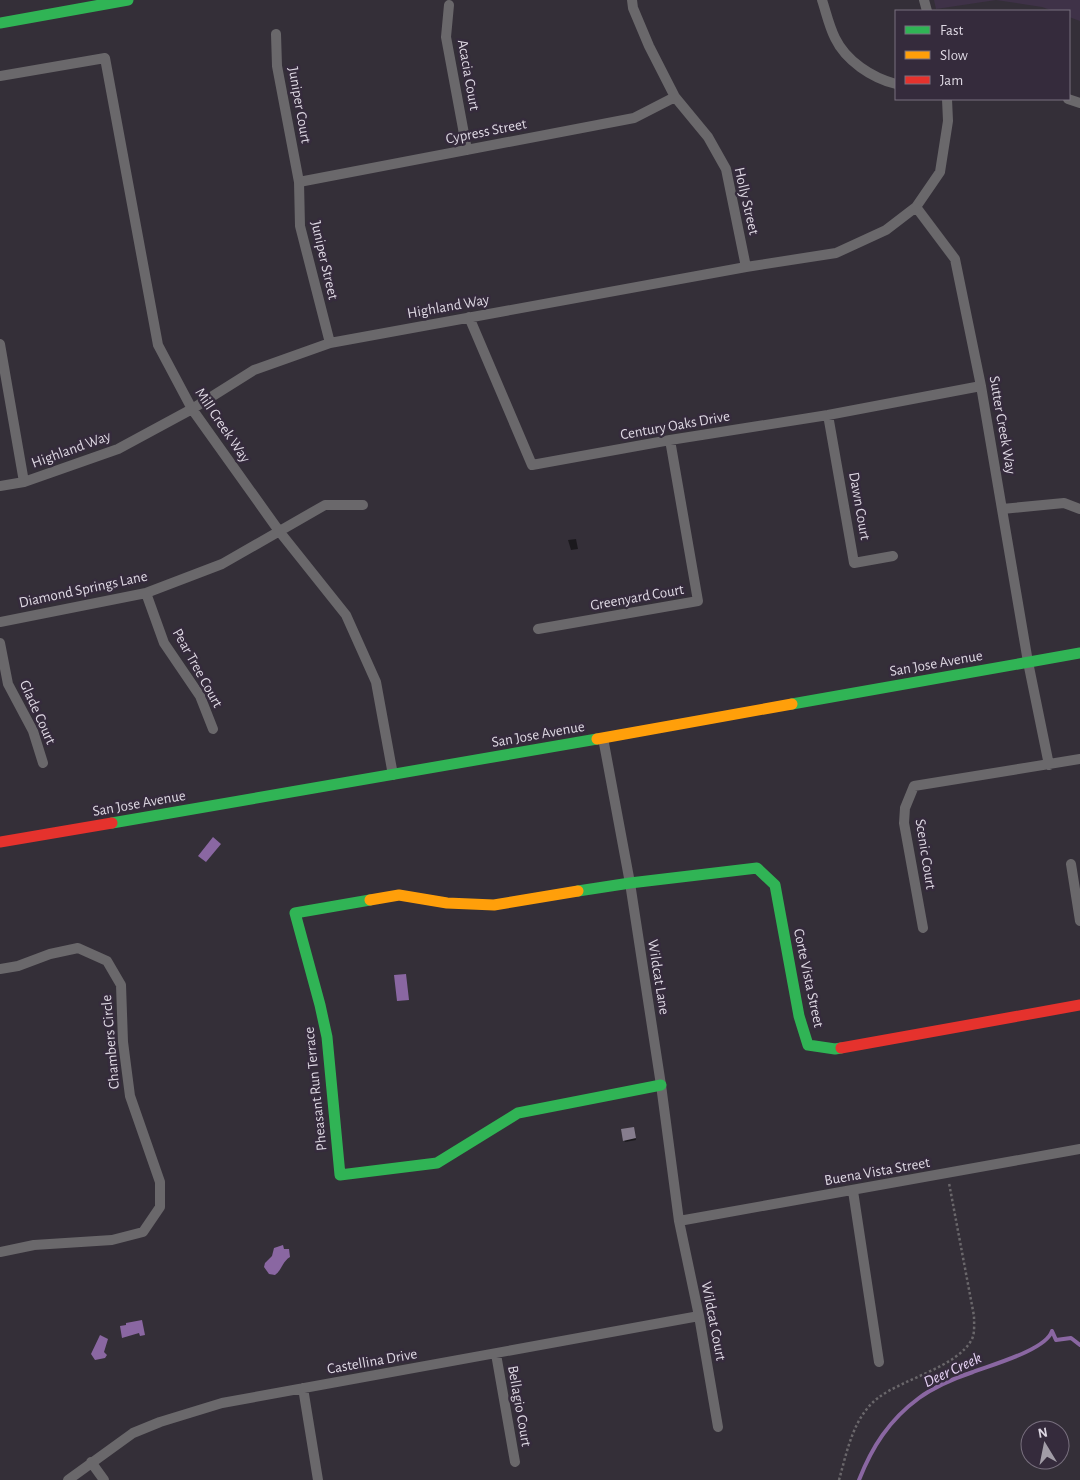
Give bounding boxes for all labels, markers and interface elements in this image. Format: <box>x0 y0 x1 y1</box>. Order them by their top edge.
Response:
legend <box>895 10 1070 100</box>
text: Fast <box>940 23 964 38</box>
street label: Acacia Court <box>455 38 482 112</box>
text: Slow <box>940 48 968 63</box>
street label: Juniper Court <box>285 66 314 145</box>
text: Jam <box>940 73 963 88</box>
street label: Cypress Street <box>444 116 528 147</box>
street label: Holly Street <box>731 166 762 237</box>
street label: Juniper Street <box>308 219 341 301</box>
street label: Highland Way <box>406 292 491 321</box>
street label: Sutter Creek Way <box>986 375 1019 476</box>
street label: Mill Creek Way <box>192 385 253 466</box>
street label: Century Oaks Drive <box>619 408 731 443</box>
street label: Highland Way <box>30 428 113 471</box>
street label: Dawn Court <box>846 471 873 541</box>
street label: Diamond Springs Lane <box>17 569 149 610</box>
street label: Greenyard Court <box>589 582 685 613</box>
street label: Pear Tree Court <box>170 626 225 710</box>
street label: San Jose Avenue <box>888 648 984 679</box>
street label: Glade Court <box>17 678 58 747</box>
street label: San Jose Avenue <box>490 719 586 750</box>
street label: San Jose Avenue <box>91 788 187 819</box>
street label: Scenic Court <box>913 818 939 891</box>
street label: Corte Vista Street <box>791 927 826 1029</box>
street label: Wildcat Lane <box>645 938 672 1016</box>
street label: Chambers Circle <box>99 994 122 1090</box>
street label: Pheasant Run Terrace <box>301 1026 329 1152</box>
street label: Buena Vista Street <box>823 1155 931 1188</box>
street label: Wildcat Court <box>698 1280 729 1362</box>
street label: Castellina Drive <box>326 1346 418 1377</box>
water label: Deer Creek <box>921 1350 984 1390</box>
street label: Bellagio Court <box>505 1364 534 1448</box>
north arrow <box>1020 1420 1070 1470</box>
text: N <box>1037 1425 1049 1441</box>

